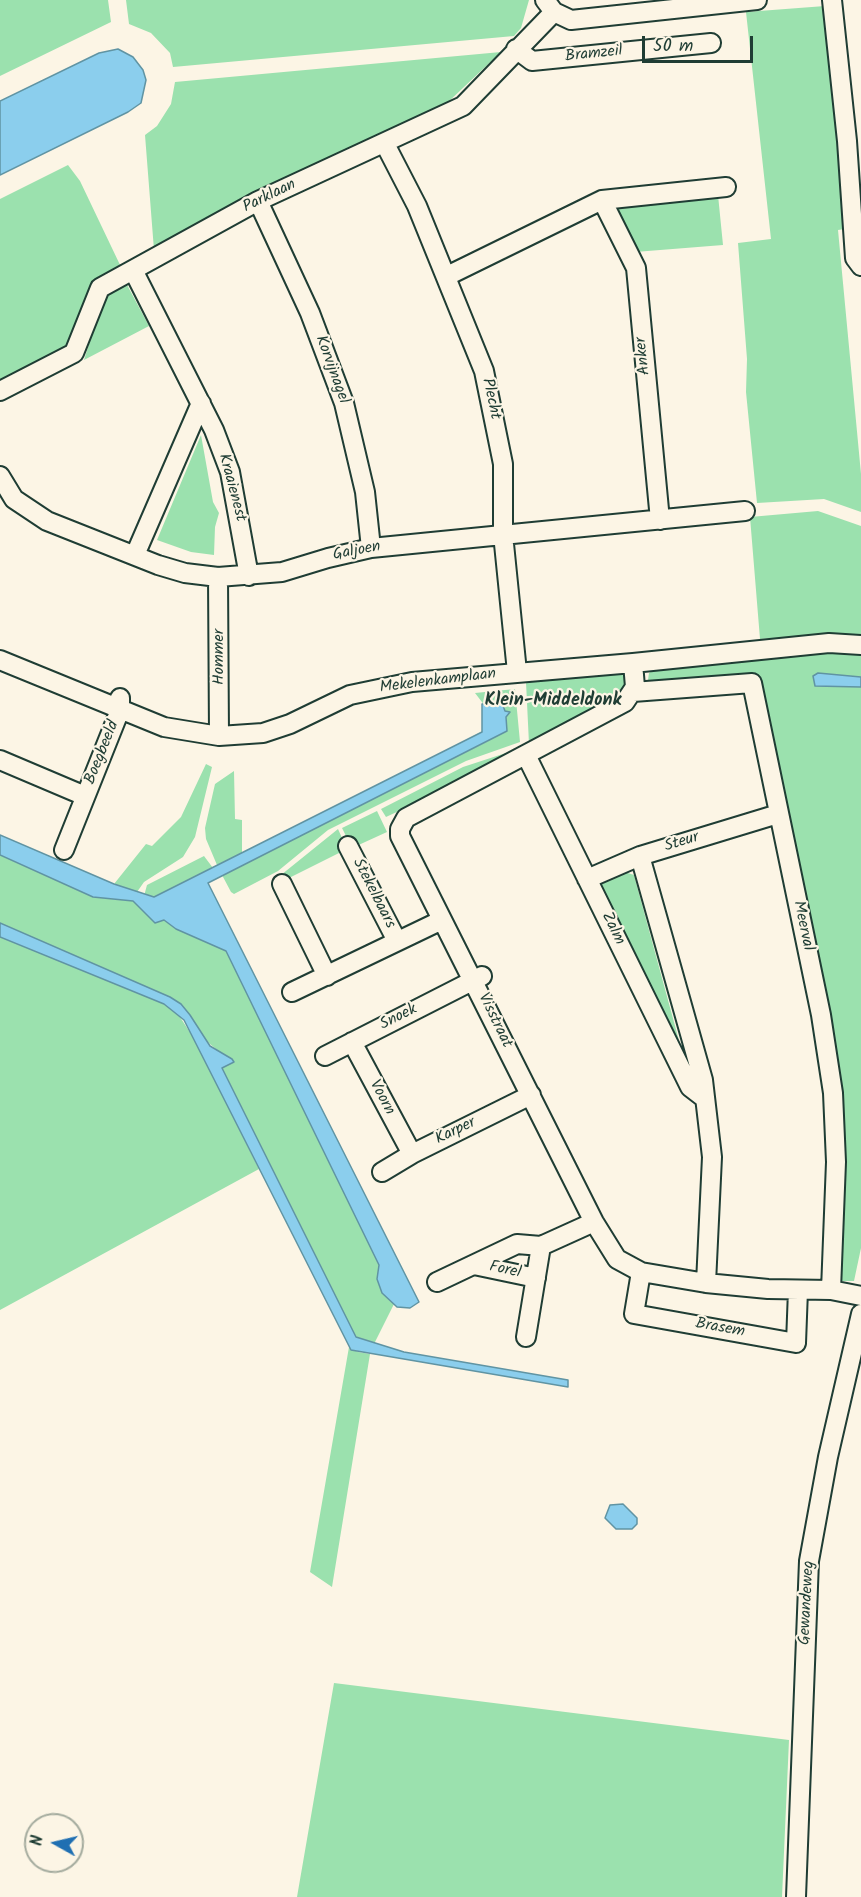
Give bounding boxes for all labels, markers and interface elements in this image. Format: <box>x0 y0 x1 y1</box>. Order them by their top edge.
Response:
scale bar <box>645 24 756 62</box>
text: 50 m <box>653 32 693 61</box>
street label: Bramzeil <box>564 42 624 68</box>
street label: Parklaan <box>240 176 300 218</box>
street label: Korvijnagel <box>310 333 352 407</box>
street label: Anker <box>632 336 656 376</box>
street label: Plecht <box>476 377 504 421</box>
street label: Kraaienest <box>213 452 249 524</box>
street label: Galjoen <box>331 538 383 566</box>
street label: Hommer <box>210 629 230 685</box>
street label: Mekelenkamplaan <box>379 665 497 699</box>
district label: Klein-Middeldonk <box>485 691 621 713</box>
street label: Boegbeeld <box>82 718 124 788</box>
street label: Steur <box>663 829 701 857</box>
street label: Stekelbaars <box>347 856 399 932</box>
street label: Meerval <box>787 899 817 953</box>
street label: Zalm <box>596 909 628 949</box>
street label: Visstraat <box>473 990 515 1052</box>
street label: Snoek <box>377 1001 421 1035</box>
street label: Voorn <box>364 1077 398 1119</box>
street label: Karper <box>433 1114 479 1150</box>
street label: Forel <box>487 1258 523 1284</box>
street label: Brasem <box>694 1315 746 1343</box>
street label: Gewandeweg <box>796 1560 820 1646</box>
north arrow <box>24 1813 84 1873</box>
text: N <box>25 1834 51 1847</box>

